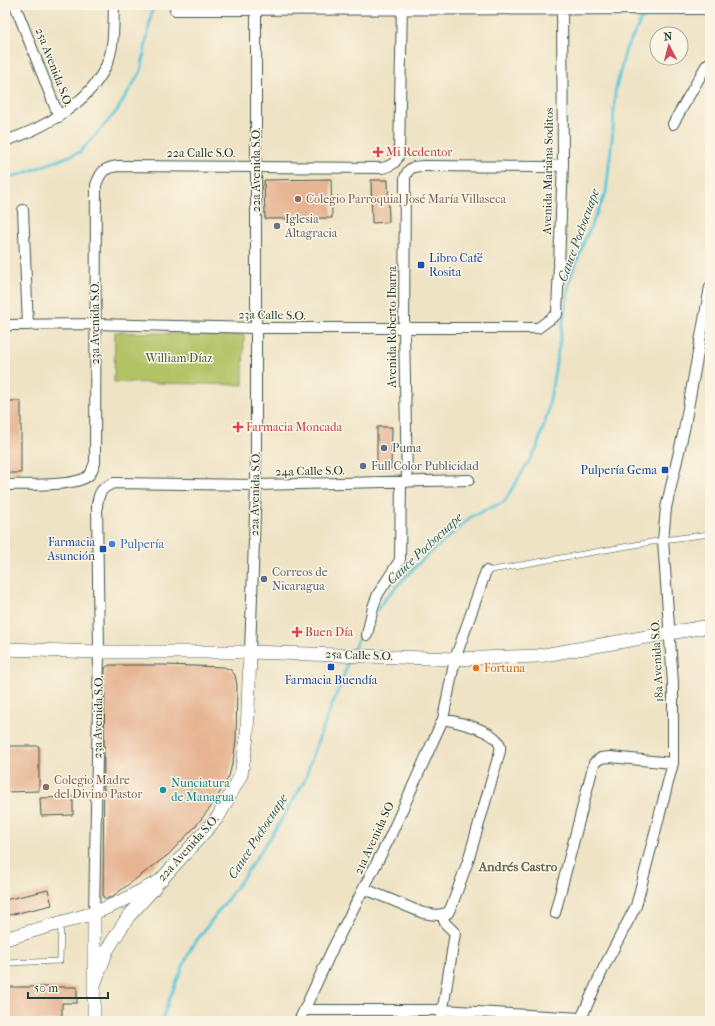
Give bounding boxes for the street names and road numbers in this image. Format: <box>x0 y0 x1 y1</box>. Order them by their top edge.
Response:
street label: 25a Avenida S.O. <box>33 26 75 108</box>
street label: Avenida Mariana Soditos <box>540 107 556 236</box>
street label: 22a Avenida S.O. <box>249 128 263 212</box>
street label: 22a Calle S.O. <box>167 146 235 160</box>
street label: Avenida Roberto Ibarra <box>385 266 399 389</box>
street label: 23a Avenida S.O. <box>88 281 102 365</box>
street label: 23a Calle S.O. <box>238 307 306 323</box>
street label: 22a Avenida S.O. <box>247 452 263 536</box>
street label: 24a Calle S.O. <box>275 463 345 479</box>
street label: 18a Avenida S.O. <box>648 619 666 703</box>
street label: 25a Calle S.O. <box>325 647 393 663</box>
street label: 23a Avenida S.O. <box>90 675 106 759</box>
street label: 21a Avenida SO <box>351 799 397 877</box>
street label: 22a Avenida S.O. <box>155 812 221 884</box>

